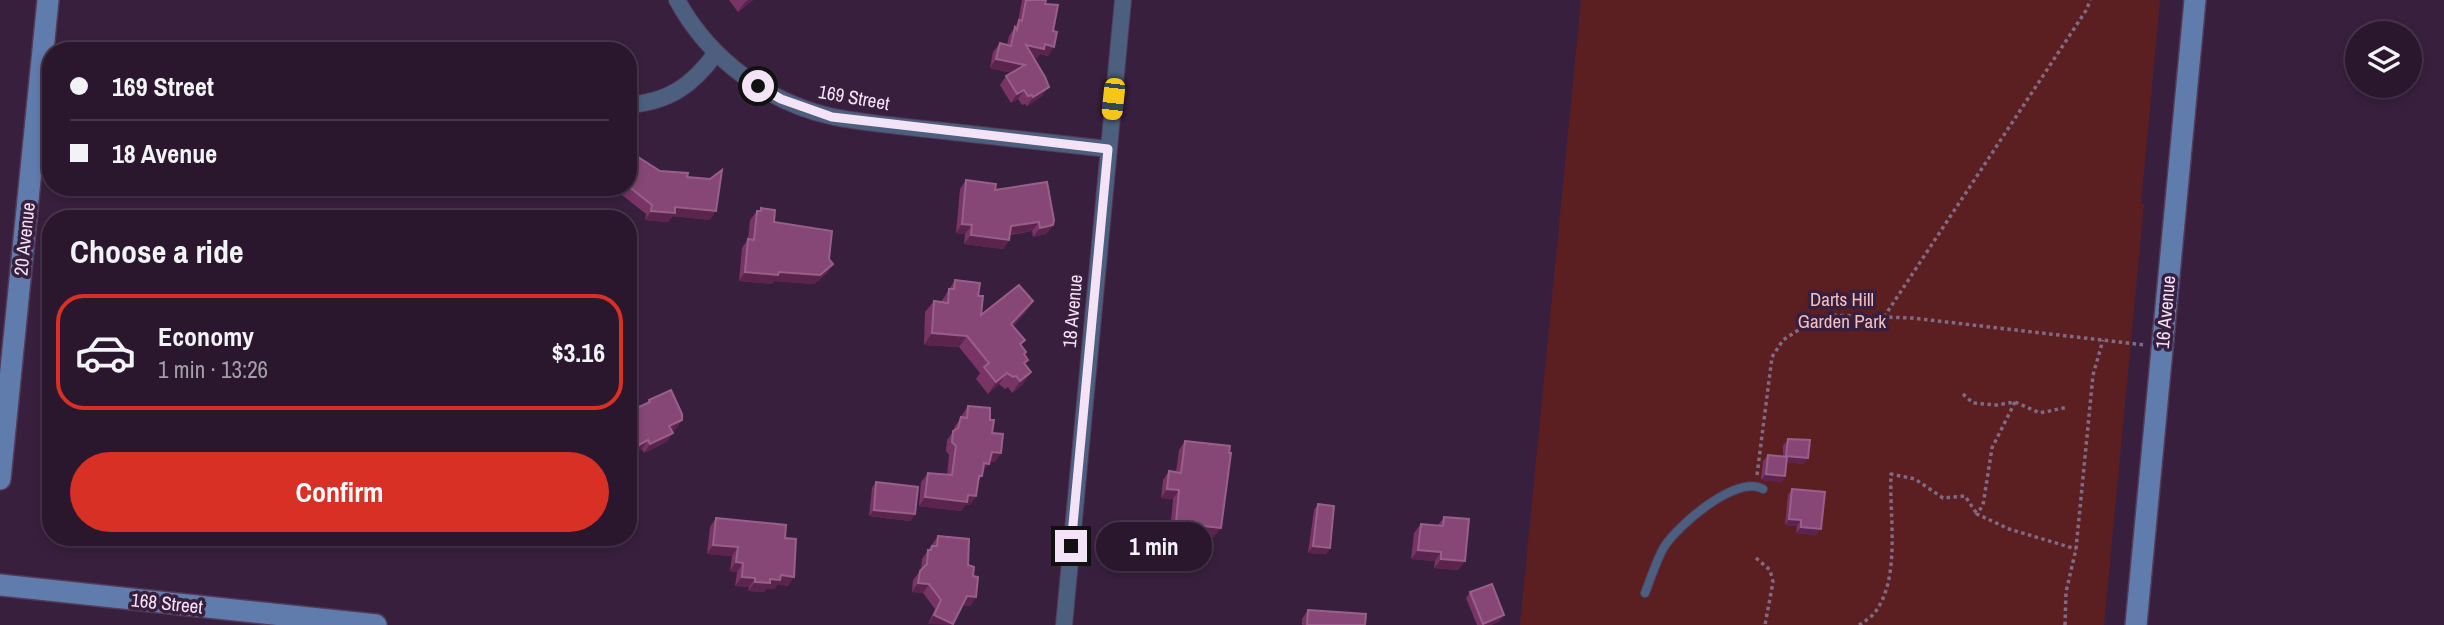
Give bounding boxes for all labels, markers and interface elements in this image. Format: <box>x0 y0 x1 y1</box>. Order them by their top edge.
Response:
map controls <box>2345 21 2422 98</box>
button: layers <box>2345 21 2422 98</box>
text: 169 Street <box>112 69 214 104</box>
route start <box>742 70 774 102</box>
car <box>1101 77 1126 121</box>
street label: 169 Street <box>816 78 892 116</box>
text: 18 Avenue <box>112 136 217 171</box>
street label: 20 Avenue <box>7 201 41 277</box>
text: Choose a ride <box>70 230 244 273</box>
street label: 18 Avenue <box>1056 273 1088 349</box>
street label: 16 Avenue <box>2149 274 2181 350</box>
park label: Darts Hill Garden Park <box>1798 286 1886 334</box>
text: Economy <box>158 319 254 354</box>
icon: car <box>74 321 137 384</box>
text: $3.16 <box>552 335 605 370</box>
text: 1 min · 13:26 <box>158 354 268 385</box>
button: Confirm <box>70 452 609 532</box>
callout: 1 min <box>1096 522 1211 570</box>
route end <box>1055 530 1087 562</box>
text: 1 min <box>1129 531 1179 562</box>
street label: 168 Street <box>130 586 205 620</box>

